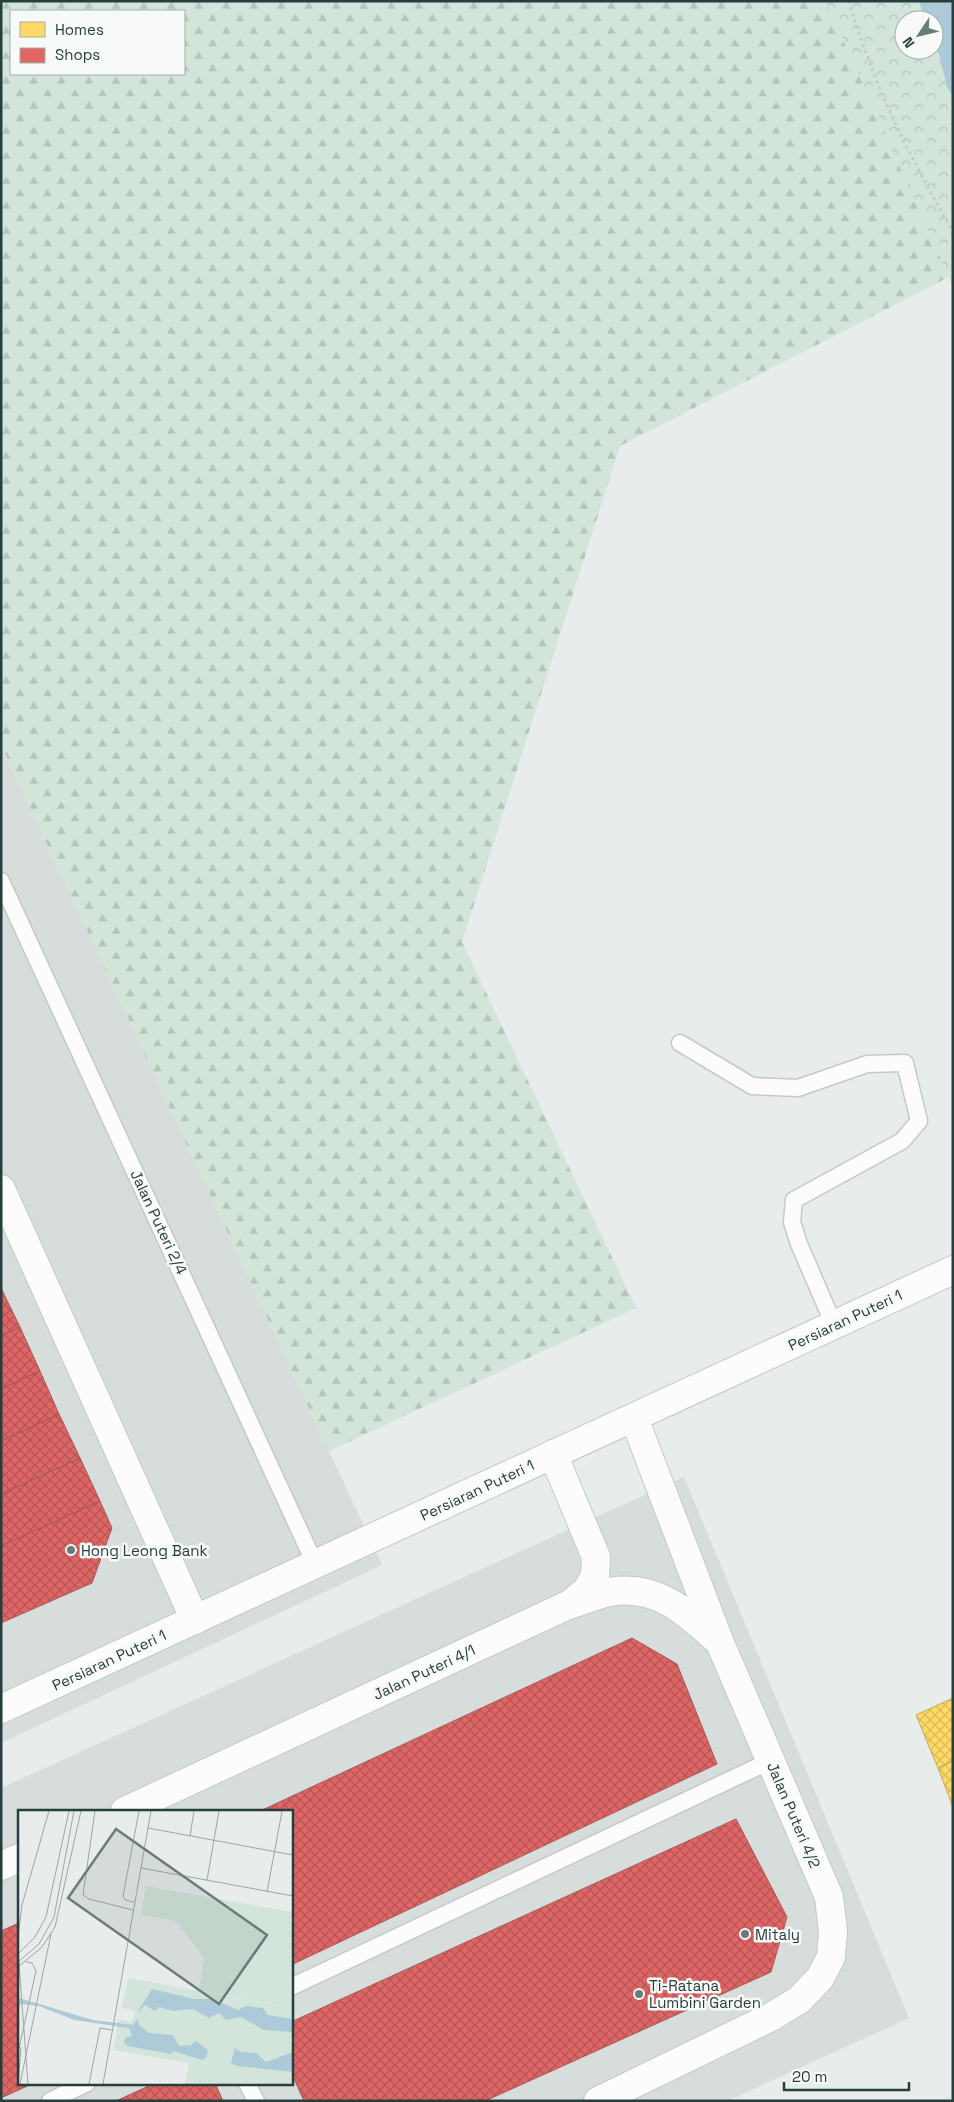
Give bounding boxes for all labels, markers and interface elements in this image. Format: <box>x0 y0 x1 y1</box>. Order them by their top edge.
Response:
legend <box>10 10 185 75</box>
north arrow <box>894 10 944 60</box>
text: Homes <box>55 20 104 39</box>
text: N <box>898 33 918 51</box>
text: Shops <box>55 45 100 64</box>
street label: Jalan Puteri 2/4 <box>126 1167 192 1277</box>
street label: Persiaran Puteri 1 <box>785 1285 905 1355</box>
street label: Persiaran Puteri 1 <box>417 1455 537 1525</box>
place label: Hong Leong Bank <box>81 1541 208 1560</box>
marker: Hong Leong Bank <box>65 1544 77 1556</box>
street label: Persiaran Puteri 1 <box>49 1625 169 1695</box>
street label: Jalan Puteri 4/1 <box>370 1640 478 1704</box>
street label: Jalan Puteri 4/2 <box>763 1759 825 1871</box>
inset map <box>18 1810 292 2084</box>
place label: Mitaly <box>755 1925 800 1944</box>
marker: Mitaly <box>739 1928 751 1940</box>
place label: Ti-Ratana Lumbini Garden <box>649 1976 761 2012</box>
marker: Ti-Ratana Lumbini Garden <box>633 1988 645 2000</box>
scale bar <box>784 2060 909 2092</box>
text: 20 m <box>792 2067 827 2086</box>

